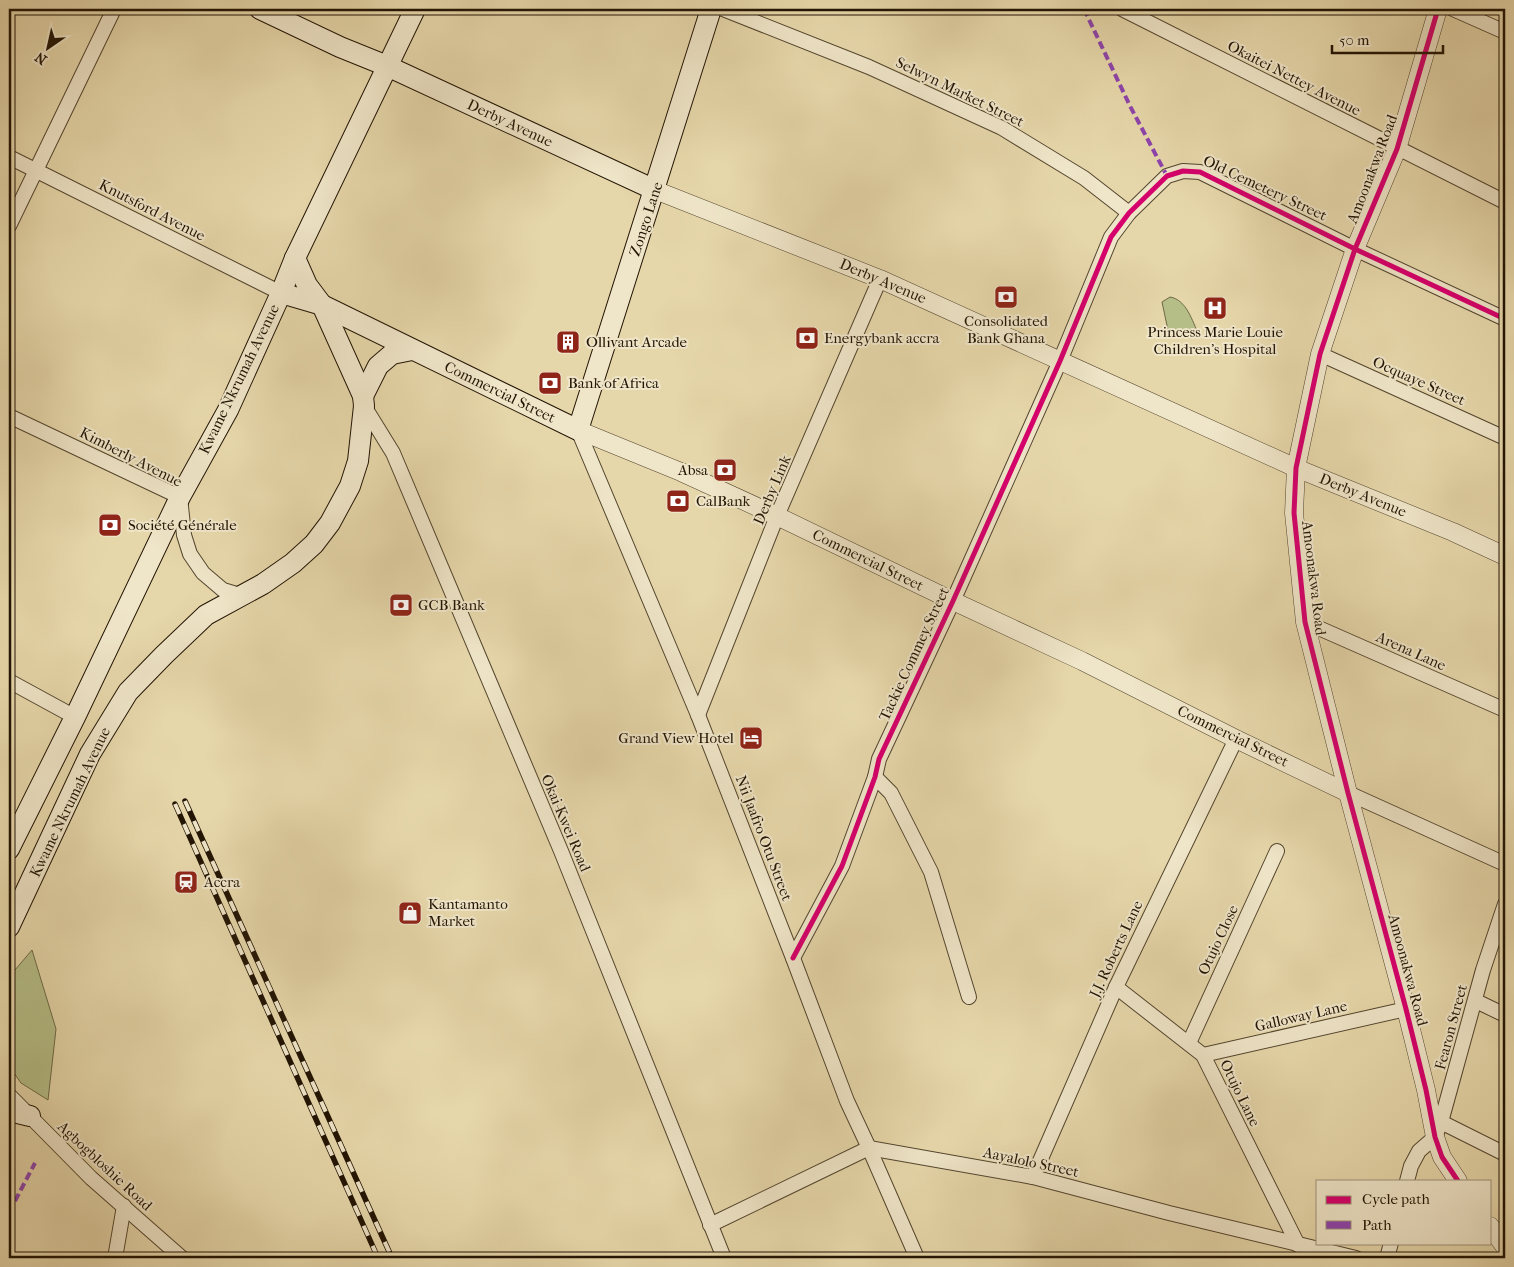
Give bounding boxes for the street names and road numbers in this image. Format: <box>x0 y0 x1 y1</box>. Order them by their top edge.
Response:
street label: Okaitei Nettey Avenue <box>1224 37 1364 120</box>
street label: Selwyn Market Street <box>893 53 1027 131</box>
street label: Derby Avenue <box>464 95 556 151</box>
street label: Amoonakwa Road <box>1343 111 1401 227</box>
street label: Old Cemetery Street <box>1200 151 1330 225</box>
street label: Knutsford Avenue <box>96 175 209 245</box>
street label: Zongo Lane <box>626 179 667 259</box>
street label: Derby Avenue <box>837 255 930 308</box>
street label: Kwame Nkrumah Avenue <box>195 301 283 457</box>
street label: Ocquaye Street <box>1370 353 1469 410</box>
street label: Commercial Street <box>442 357 559 427</box>
street label: Kimberly Avenue <box>77 423 186 491</box>
street label: Derby Link <box>749 452 795 527</box>
street label: Derby Avenue <box>1317 469 1410 521</box>
street label: Amoonakwa Road <box>1298 519 1330 637</box>
street label: Commercial Street <box>810 525 927 595</box>
street label: Tackie Commey Street <box>875 584 953 724</box>
street label: Arena Lane <box>1372 627 1449 675</box>
street label: Commercial Street <box>1175 701 1292 771</box>
street label: Kwame Nkrumah Avenue <box>26 724 114 880</box>
street label: Okai-Kwei Road <box>537 772 595 875</box>
street label: Nii Jaafro Otu Street <box>732 773 796 904</box>
street label: J.J. Roberts Lane <box>1085 897 1147 1001</box>
street label: Otujo Close <box>1194 902 1242 978</box>
street label: Amoonakwa Road <box>1384 911 1432 1029</box>
street label: Fearon Street <box>1431 982 1471 1072</box>
street label: Galloway Lane <box>1253 997 1349 1035</box>
street label: Otujo Lane <box>1216 1057 1264 1130</box>
street label: Agbogbloshie Road <box>53 1117 157 1215</box>
street label: Aayalolo Street <box>981 1143 1081 1181</box>

